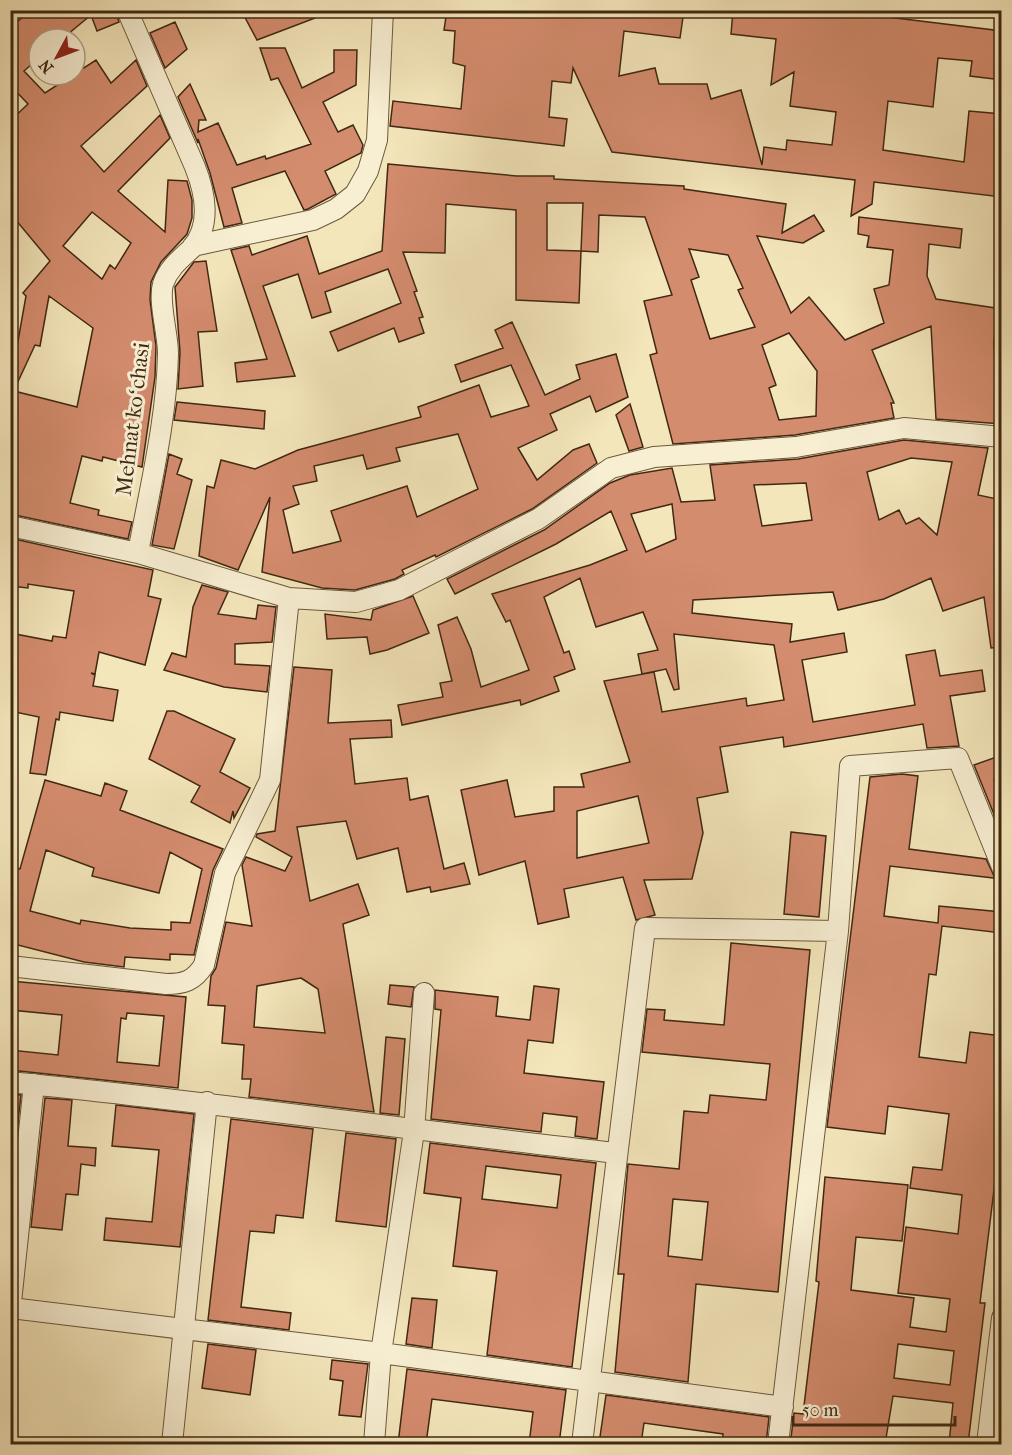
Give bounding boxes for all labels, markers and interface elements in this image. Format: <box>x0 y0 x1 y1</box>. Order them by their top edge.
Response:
north arrow <box>27 27 87 87</box>
text: N <box>34 55 57 77</box>
street label: Mehnat koʻchasi <box>111 340 155 498</box>
scale bar <box>793 1389 955 1427</box>
text: 50 m <box>802 1400 839 1421</box>

